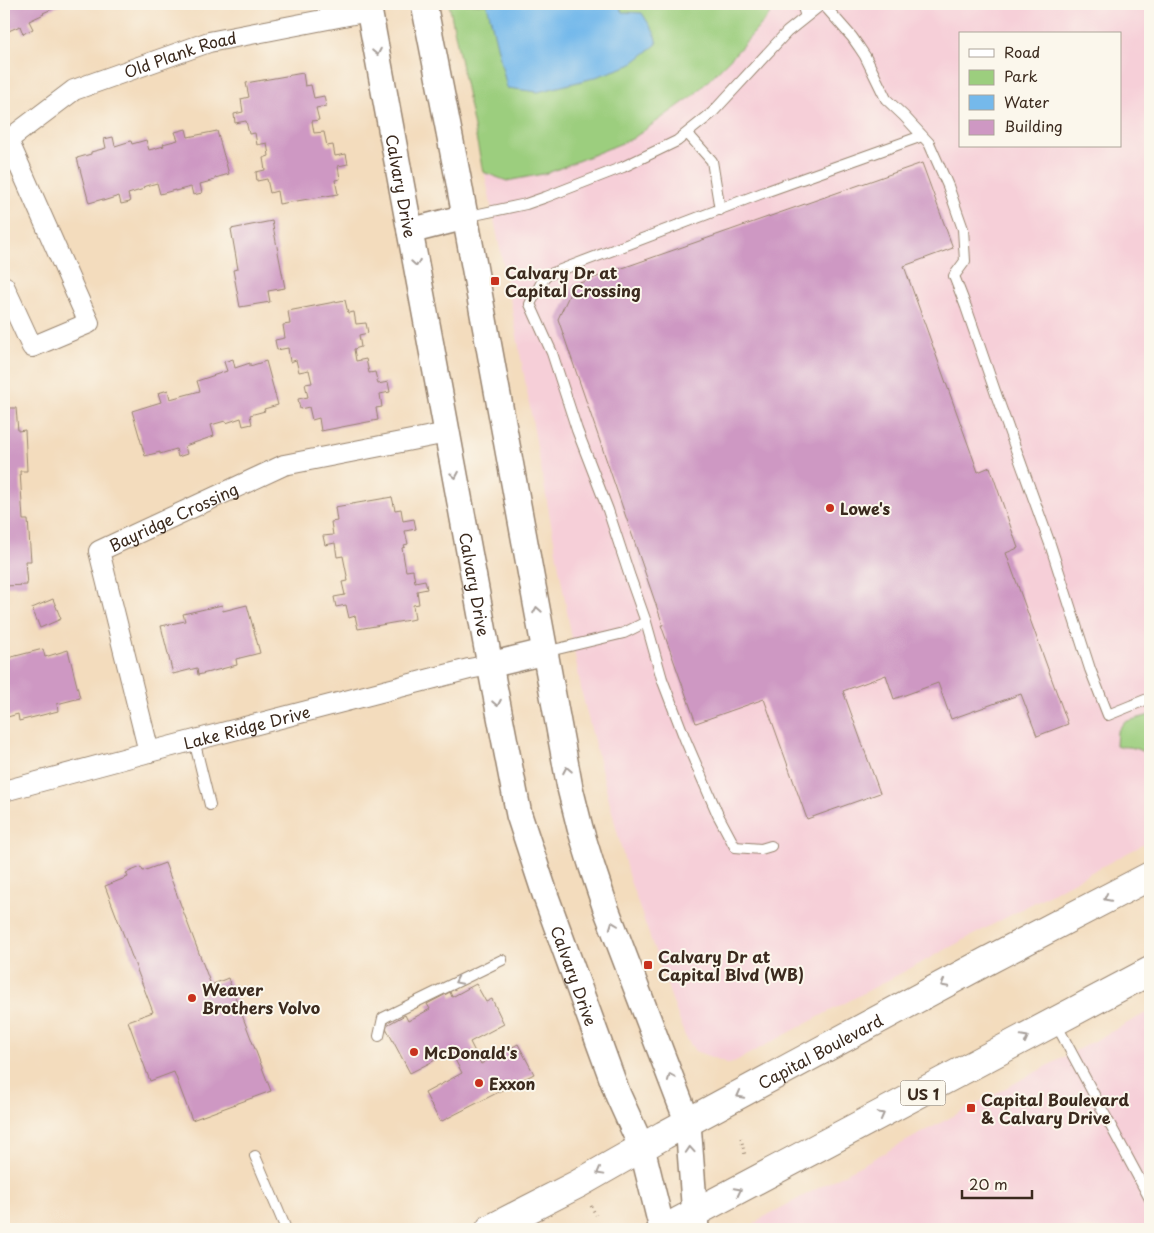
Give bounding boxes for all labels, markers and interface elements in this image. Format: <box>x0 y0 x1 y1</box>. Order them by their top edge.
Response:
street label: Old Plank Road <box>120 25 238 83</box>
legend <box>959 32 1122 148</box>
text: Road <box>1004 40 1040 63</box>
one-way arrow <box>371 47 381 56</box>
text: Park <box>1004 64 1038 87</box>
text: Water <box>1004 90 1049 113</box>
text: Building <box>1004 114 1063 137</box>
street label: Calvary Drive <box>380 132 423 240</box>
one-way arrow <box>411 259 421 267</box>
place label: Calvary Dr at Capital Crossing <box>505 260 641 302</box>
marker: Calvary Dr at Capital Crossing <box>489 275 501 287</box>
one-way arrow <box>449 470 459 479</box>
street label: Bayridge Crossing <box>105 476 242 557</box>
place label: Lowe's <box>840 496 891 520</box>
marker: Lowe's <box>824 502 836 514</box>
street label: Calvary Drive <box>454 530 496 638</box>
one-way arrow <box>532 606 542 614</box>
street label: Lake Ridge Drive <box>181 699 312 755</box>
one-way arrow <box>492 699 502 708</box>
one-way arrow <box>562 765 572 774</box>
one-way arrow <box>1103 892 1112 902</box>
street label: Calvary Drive <box>545 922 604 1030</box>
one-way arrow <box>609 922 619 930</box>
place label: Calvary Dr at Capital Blvd (WB) <box>658 944 804 986</box>
marker: Calvary Dr at Capital Blvd (WB) <box>642 959 654 971</box>
one-way arrow <box>454 975 463 985</box>
place label: Weaver Brothers Volvo <box>202 977 320 1019</box>
one-way arrow <box>941 978 950 988</box>
marker: Weaver Brothers Volvo <box>186 992 198 1004</box>
street label: Capital Boulevard <box>753 1007 887 1094</box>
one-way arrow <box>1019 1034 1028 1044</box>
place label: McDonald's <box>424 1040 518 1064</box>
marker: McDonald's <box>408 1046 420 1058</box>
place label: Exxon <box>489 1071 536 1095</box>
one-way arrow <box>666 1073 677 1082</box>
marker: Exxon <box>473 1077 485 1089</box>
road number: US 1 <box>900 1080 946 1106</box>
place label: Capital Boulevard & Calvary Drive <box>981 1087 1129 1129</box>
one-way arrow <box>736 1089 745 1099</box>
marker: Capital Boulevard & Calvary Drive <box>965 1102 977 1114</box>
one-way arrow <box>876 1111 885 1121</box>
one-way arrow <box>684 1146 695 1154</box>
one-way arrow <box>596 1166 605 1176</box>
scale bar <box>962 1168 1032 1200</box>
text: 20 m <box>969 1172 1008 1195</box>
one-way arrow <box>732 1187 741 1197</box>

